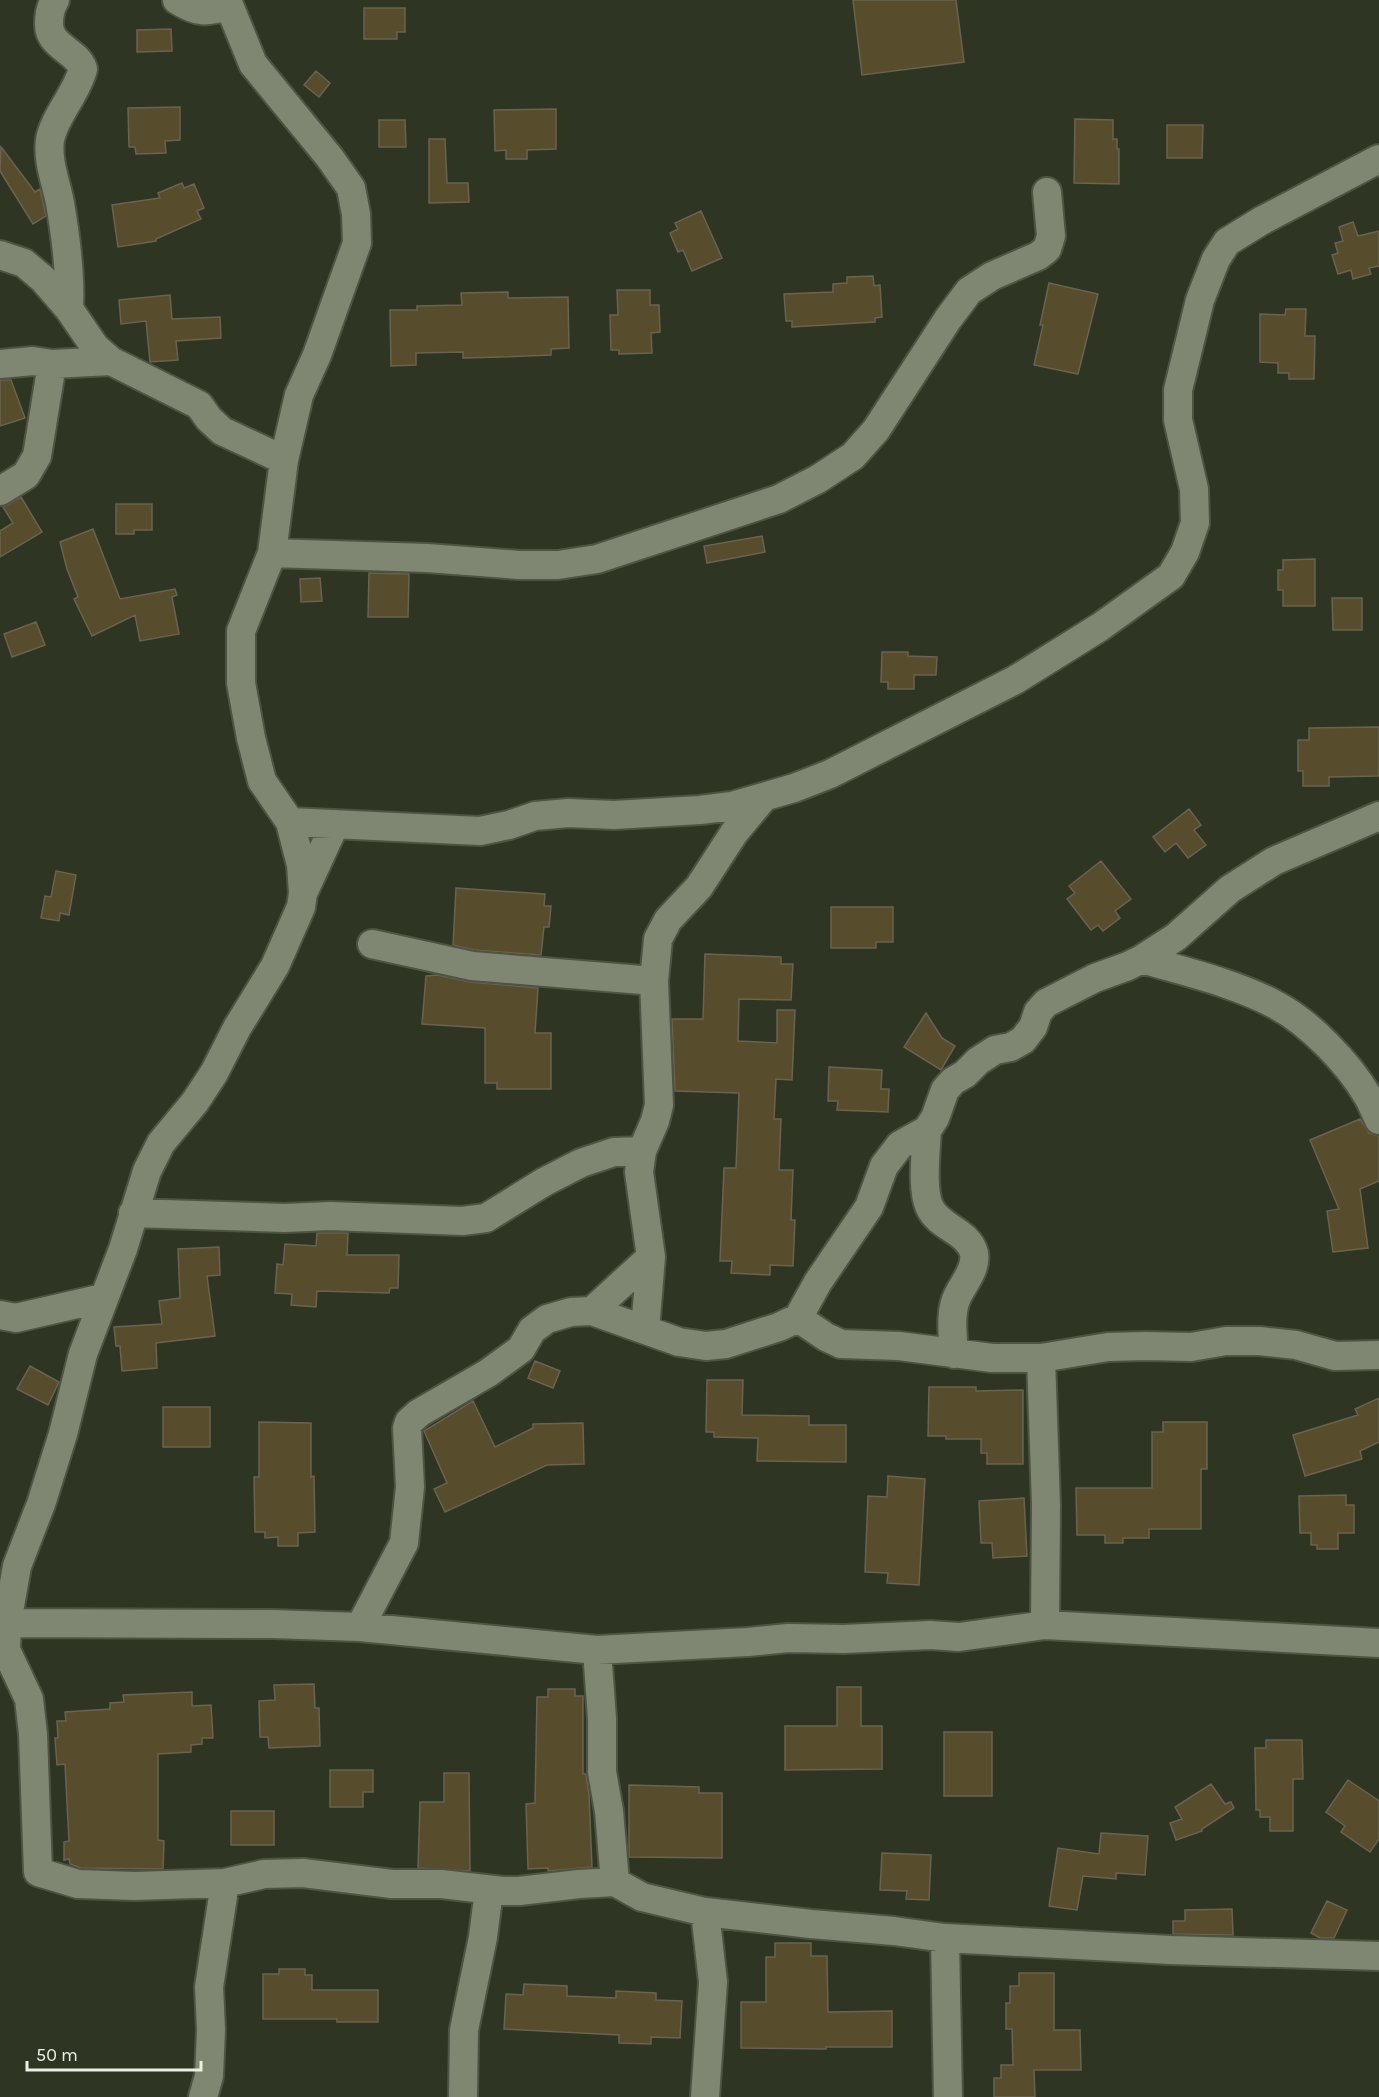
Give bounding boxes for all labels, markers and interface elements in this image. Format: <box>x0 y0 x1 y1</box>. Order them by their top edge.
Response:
scale bar <box>27 2034 201 2072</box>
text: 50 m <box>36 2044 78 2066</box>

